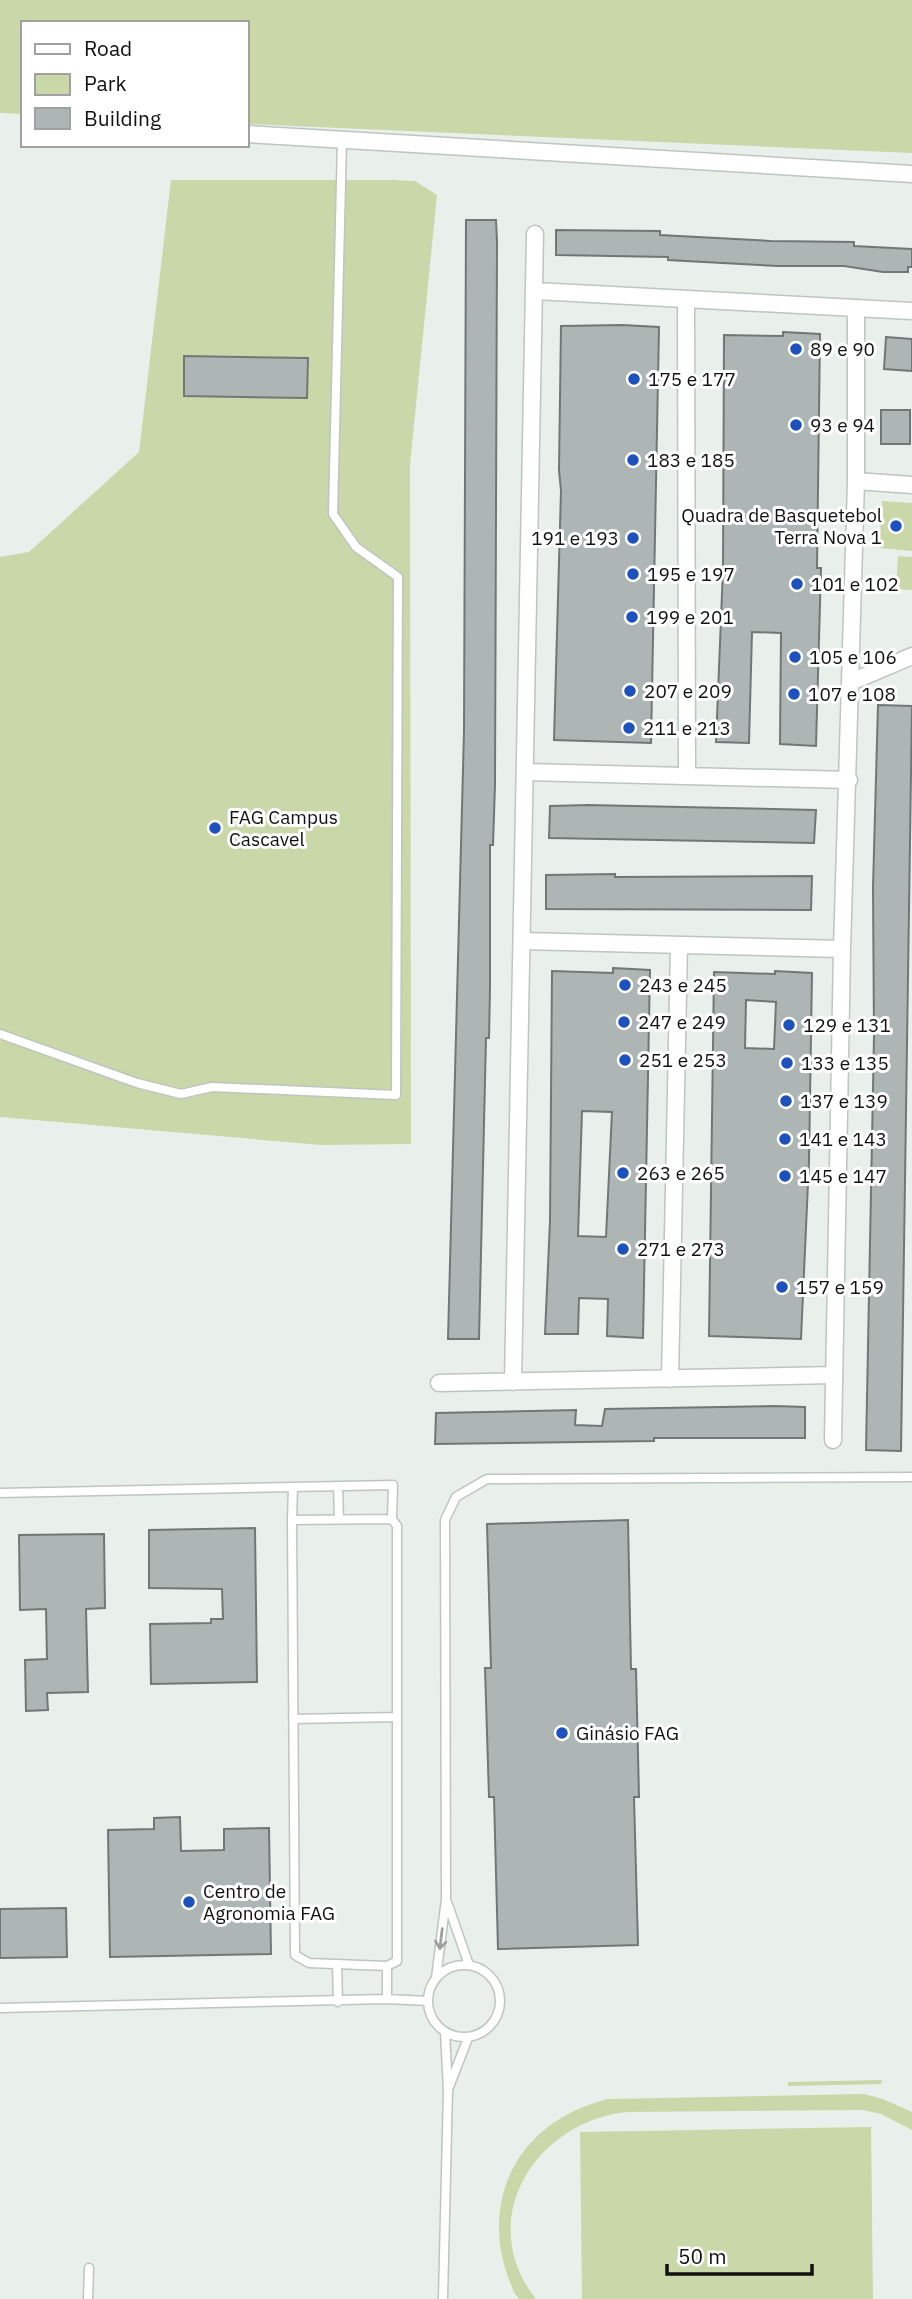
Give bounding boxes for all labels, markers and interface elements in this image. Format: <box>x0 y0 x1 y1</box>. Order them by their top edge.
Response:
legend <box>21 21 248 147</box>
text: Road <box>84 34 132 62</box>
text: Park <box>84 69 127 97</box>
text: Building <box>84 104 161 132</box>
place label: 89 e 90 <box>810 337 875 361</box>
marker: 89 e 90 <box>788 341 804 357</box>
place label: 175 e 177 <box>648 367 736 391</box>
marker: 175 e 177 <box>626 371 642 387</box>
place label: 93 e 94 <box>810 413 875 437</box>
marker: 93 e 94 <box>788 417 804 433</box>
place label: 183 e 185 <box>647 448 735 472</box>
marker: 183 e 185 <box>625 452 641 468</box>
place label: Quadra de Basquetebol Terra Nova 1 <box>681 503 882 549</box>
marker: Quadra de Basquetebol Terra Nova 1 <box>888 518 904 534</box>
place label: 191 e 193 <box>531 526 619 550</box>
marker: 191 e 193 <box>625 530 641 546</box>
place label: 195 e 197 <box>647 562 735 586</box>
marker: 195 e 197 <box>625 566 641 582</box>
place label: 101 e 102 <box>811 572 899 596</box>
marker: 101 e 102 <box>789 576 805 592</box>
place label: 199 e 201 <box>646 605 734 629</box>
marker: 199 e 201 <box>624 609 640 625</box>
place label: 105 e 106 <box>809 645 897 669</box>
marker: 105 e 106 <box>787 649 803 665</box>
place label: 207 e 209 <box>644 679 732 703</box>
place label: 107 e 108 <box>808 682 896 706</box>
marker: 207 e 209 <box>622 683 638 699</box>
marker: 107 e 108 <box>786 686 802 702</box>
place label: 211 e 213 <box>643 716 731 740</box>
marker: 211 e 213 <box>621 720 637 736</box>
place label: FAG Campus Cascavel <box>229 805 338 851</box>
marker: FAG Campus Cascavel <box>207 820 223 836</box>
place label: 243 e 245 <box>639 973 727 997</box>
marker: 243 e 245 <box>617 977 633 993</box>
place label: 247 e 249 <box>638 1010 726 1034</box>
place label: 129 e 131 <box>803 1013 891 1037</box>
marker: 247 e 249 <box>616 1014 632 1030</box>
marker: 129 e 131 <box>781 1017 797 1033</box>
place label: 251 e 253 <box>639 1048 727 1072</box>
place label: 133 e 135 <box>801 1051 889 1075</box>
marker: 251 e 253 <box>617 1052 633 1068</box>
marker: 133 e 135 <box>779 1055 795 1071</box>
place label: 137 e 139 <box>800 1089 888 1113</box>
marker: 137 e 139 <box>778 1093 794 1109</box>
place label: 141 e 143 <box>799 1127 887 1151</box>
marker: 141 e 143 <box>777 1131 793 1147</box>
place label: 263 e 265 <box>637 1161 725 1185</box>
place label: 145 e 147 <box>799 1164 887 1188</box>
marker: 263 e 265 <box>615 1165 631 1181</box>
marker: 145 e 147 <box>777 1168 793 1184</box>
place label: 271 e 273 <box>637 1237 725 1261</box>
marker: 271 e 273 <box>615 1241 631 1257</box>
place label: 157 e 159 <box>796 1275 884 1299</box>
marker: 157 e 159 <box>774 1279 790 1295</box>
place label: Ginásio FAG <box>576 1721 679 1745</box>
marker: Ginásio FAG <box>554 1725 570 1741</box>
place label: Centro de Agronomia FAG <box>203 1879 335 1925</box>
marker: Centro de Agronomia FAG <box>181 1894 197 1910</box>
one-way arrow <box>434 1927 447 1950</box>
scale bar <box>667 2232 812 2276</box>
text: 50 m <box>678 2242 727 2270</box>

